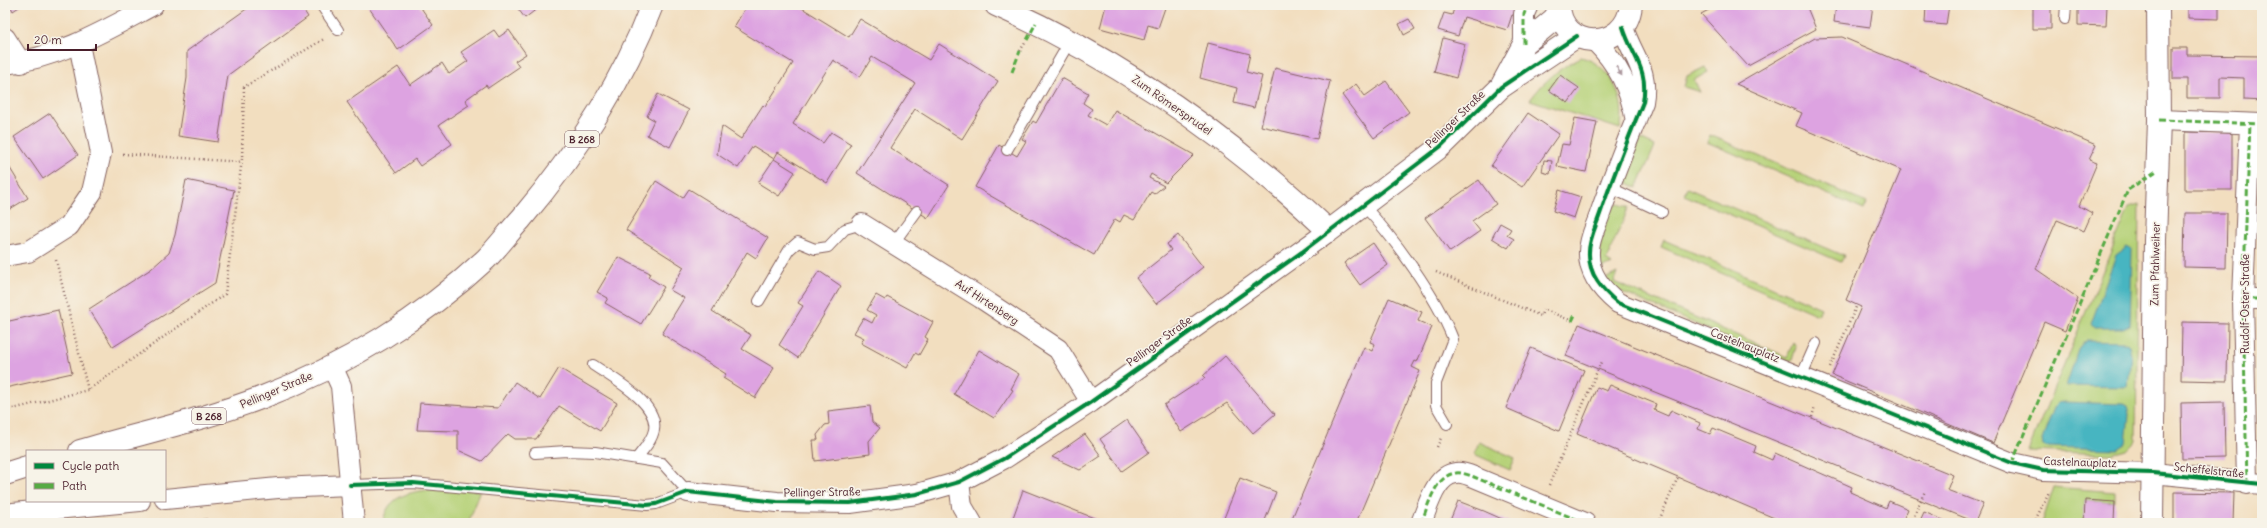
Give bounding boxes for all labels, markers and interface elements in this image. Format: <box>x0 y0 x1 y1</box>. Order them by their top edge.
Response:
scale bar <box>28 26 96 52</box>
text: 20 m <box>34 32 62 47</box>
one-way arrow <box>1616 65 1623 77</box>
street label: Zum Römersprudel <box>1129 72 1215 138</box>
street label: Pellinger Straße <box>1422 87 1488 151</box>
road number: B 268 <box>565 131 599 147</box>
street label: Zum Pfahlweiher <box>2147 222 2163 306</box>
street label: Rudolf-Oster-Straße <box>2238 254 2252 354</box>
street label: Auf Hirtenberg <box>953 276 1021 328</box>
street label: Pellinger Straße <box>1124 313 1194 369</box>
street label: Castelnauplatz <box>1708 325 1782 365</box>
street label: Pellinger Straße <box>238 368 314 412</box>
road number: B 268 <box>192 408 226 424</box>
legend <box>26 450 166 502</box>
street label: Castelnauplatz <box>2043 454 2117 470</box>
text: Cycle path <box>62 458 119 473</box>
street label: Scheffelstraße <box>2173 459 2245 481</box>
text: Path <box>62 478 87 493</box>
street label: Pellinger Straße <box>783 484 861 500</box>

